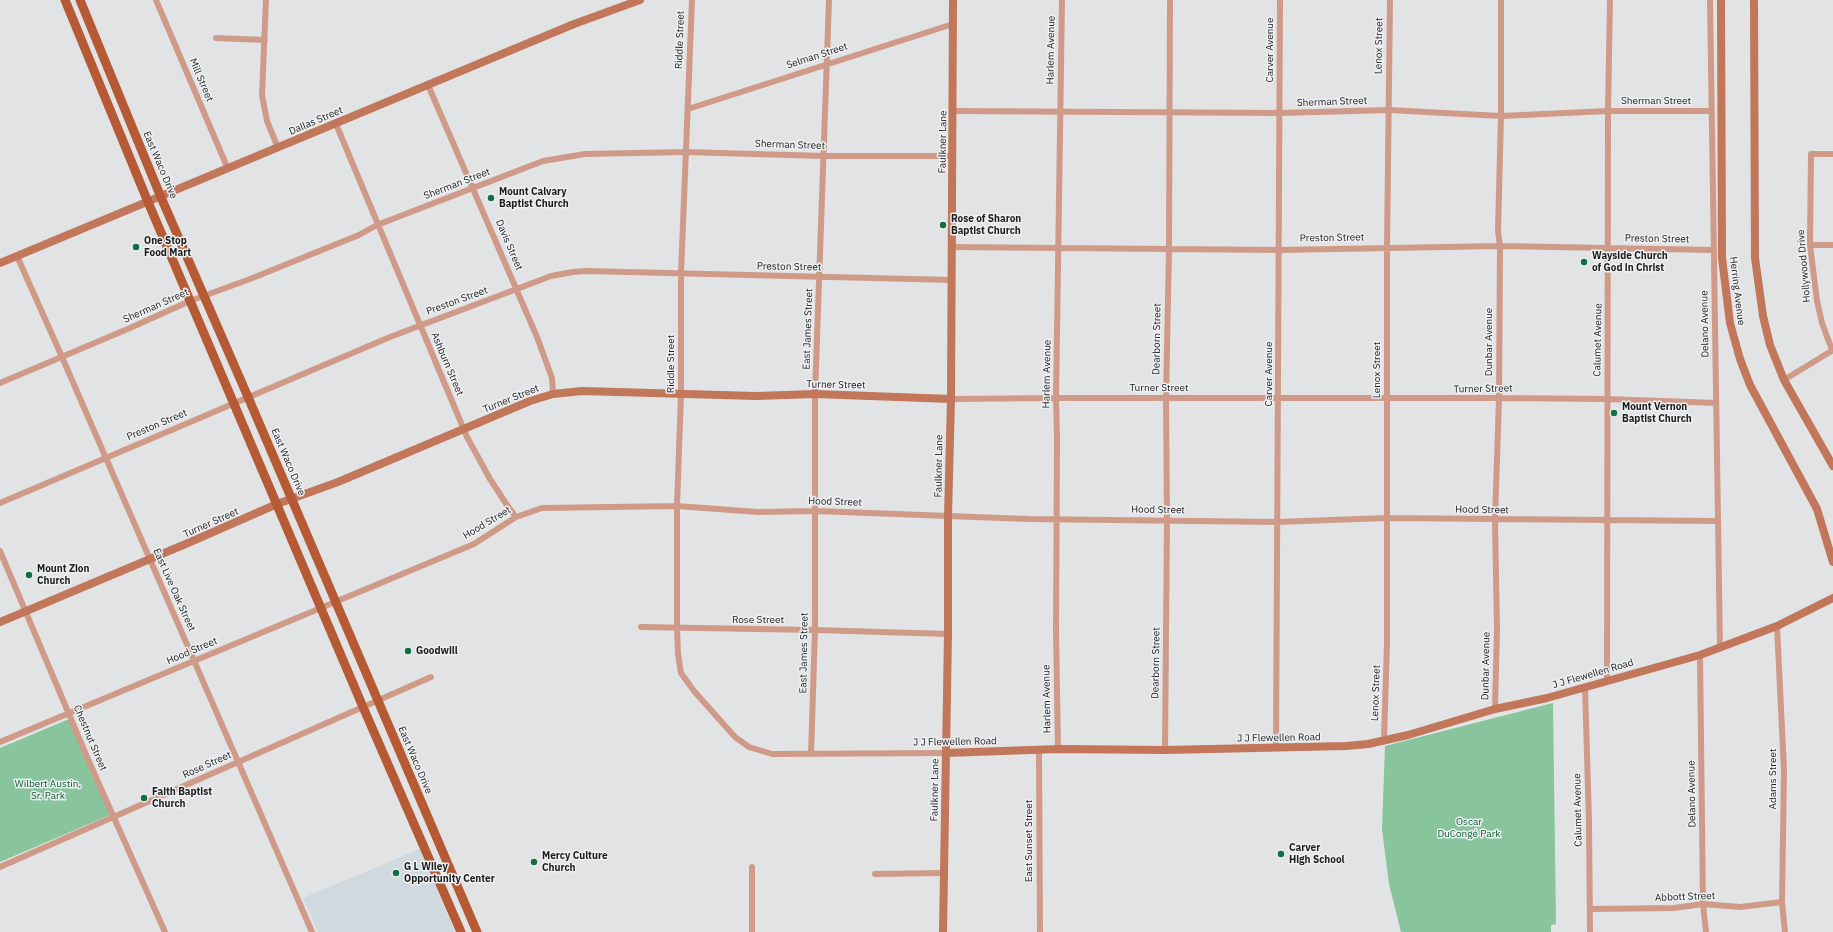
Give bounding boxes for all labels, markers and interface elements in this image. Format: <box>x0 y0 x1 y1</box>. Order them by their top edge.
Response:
street label: Riddle Street <box>673 11 687 69</box>
street label: Harlem Avenue <box>1044 16 1058 84</box>
street label: Carver Avenue <box>1264 17 1276 83</box>
street label: Lenox Street <box>1373 18 1385 74</box>
street label: Selman Street <box>785 40 849 72</box>
street label: Mill Street <box>187 57 215 103</box>
street label: Sherman Street <box>1297 95 1367 109</box>
street label: Sherman Street <box>1621 95 1691 107</box>
street label: Dallas Street <box>287 104 345 138</box>
street label: Faulkner Lane <box>936 110 950 174</box>
street label: East Waco Drive <box>140 129 180 201</box>
street label: Sherman Street <box>755 138 825 152</box>
street label: Sherman Street <box>422 166 492 202</box>
place label: Mount Calvary Baptist Church <box>499 186 569 210</box>
marker: Mount Calvary Baptist Church <box>486 193 496 203</box>
place label: Rose of Sharon Baptist Church <box>951 213 1021 236</box>
street label: Davis Street <box>493 218 525 272</box>
marker: Rose of Sharon Baptist Church <box>938 220 948 230</box>
street label: Hollywood Drive <box>1795 229 1813 303</box>
street label: Preston Street <box>1300 231 1364 245</box>
street label: Preston Street <box>1625 232 1689 246</box>
place label: One Stop Food Mart <box>144 235 191 258</box>
marker: One Stop Food Mart <box>131 242 141 252</box>
place label: Wayside Church of God in Christ <box>1592 250 1668 274</box>
street label: Herring Avenue <box>1727 256 1747 326</box>
marker: Wayside Church of God in Christ <box>1579 257 1589 267</box>
street label: Preston Street <box>757 260 821 274</box>
street label: Preston Street <box>425 284 489 318</box>
street label: Sherman Street <box>121 286 191 326</box>
street label: East James Street <box>801 288 815 370</box>
street label: Delano Avenue <box>1698 290 1712 358</box>
street label: Dearborn Street <box>1150 303 1164 375</box>
street label: Calumet Avenue <box>1591 303 1605 377</box>
street label: Dunbar Avenue <box>1483 308 1495 376</box>
street label: Ashburn Street <box>428 331 466 397</box>
street label: Riddle Street <box>665 335 677 393</box>
street label: Harlem Avenue <box>1040 340 1054 408</box>
street label: Carver Avenue <box>1263 341 1275 407</box>
street label: Lenox Street <box>1371 342 1383 398</box>
street label: Turner Street <box>806 378 866 392</box>
street label: Turner Street <box>481 382 541 416</box>
street label: Turner Street <box>1129 382 1189 394</box>
street label: Turner Street <box>1453 382 1513 396</box>
place label: Mount Vernon Baptist Church <box>1622 401 1692 424</box>
street label: Preston Street <box>125 407 189 443</box>
marker: Mount Vernon Baptist Church <box>1609 408 1619 418</box>
street label: East Waco Drive <box>268 426 308 498</box>
street label: Faulkner Lane <box>932 434 946 498</box>
street label: Hood Street <box>808 495 862 509</box>
street label: Hood Street <box>461 504 513 542</box>
street label: Hood Street <box>1131 504 1185 516</box>
street label: Hood Street <box>1455 504 1509 516</box>
street label: Turner Street <box>182 505 240 541</box>
street label: East Live Oak Street <box>150 547 198 633</box>
place label: Mount Zion Church <box>37 563 89 586</box>
marker: Mount Zion Church <box>24 570 34 580</box>
street label: East James Street <box>797 612 811 694</box>
street label: Rose Street <box>732 614 784 626</box>
street label: Dearborn Street <box>1149 627 1163 699</box>
street label: Dunbar Avenue <box>1479 632 1493 700</box>
street label: Hood Street <box>165 635 219 667</box>
place label: Goodwill <box>416 645 458 657</box>
marker: Goodwill <box>403 646 413 656</box>
street label: J J Flewellen Road <box>1551 657 1635 691</box>
street label: Harlem Avenue <box>1040 665 1054 733</box>
street label: Lenox Street <box>1369 665 1383 721</box>
street label: Chestnut Street <box>71 703 109 773</box>
street label: East Waco Drive <box>395 724 435 796</box>
street label: J J Flewellen Road <box>1237 731 1321 745</box>
street label: J J Flewellen Road <box>913 735 997 749</box>
street label: Rose Street <box>181 749 233 781</box>
street label: Adams Street <box>1767 749 1779 809</box>
street label: Faulkner Lane <box>928 758 942 822</box>
street label: Delano Avenue <box>1685 760 1699 828</box>
street label: Calumet Avenue <box>1571 773 1585 847</box>
park label: Wilbert Austin, Sr. Park <box>15 778 81 802</box>
place label: Faith Baptist Church <box>152 786 212 810</box>
marker: Faith Baptist Church <box>139 793 149 803</box>
street label: East Sunset Street <box>1023 800 1035 882</box>
park label: Oscar DuCongé Park <box>1437 816 1501 840</box>
place label: Carver High School <box>1289 842 1345 866</box>
marker: Carver High School <box>1276 849 1286 859</box>
place label: Mercy Culture Church <box>542 850 608 874</box>
marker: Mercy Culture Church <box>529 857 539 867</box>
place label: G L Wiley Opportunity Center <box>404 861 495 884</box>
marker: G L Wiley Opportunity Center <box>391 868 401 878</box>
street label: Abbott Street <box>1655 890 1715 904</box>

